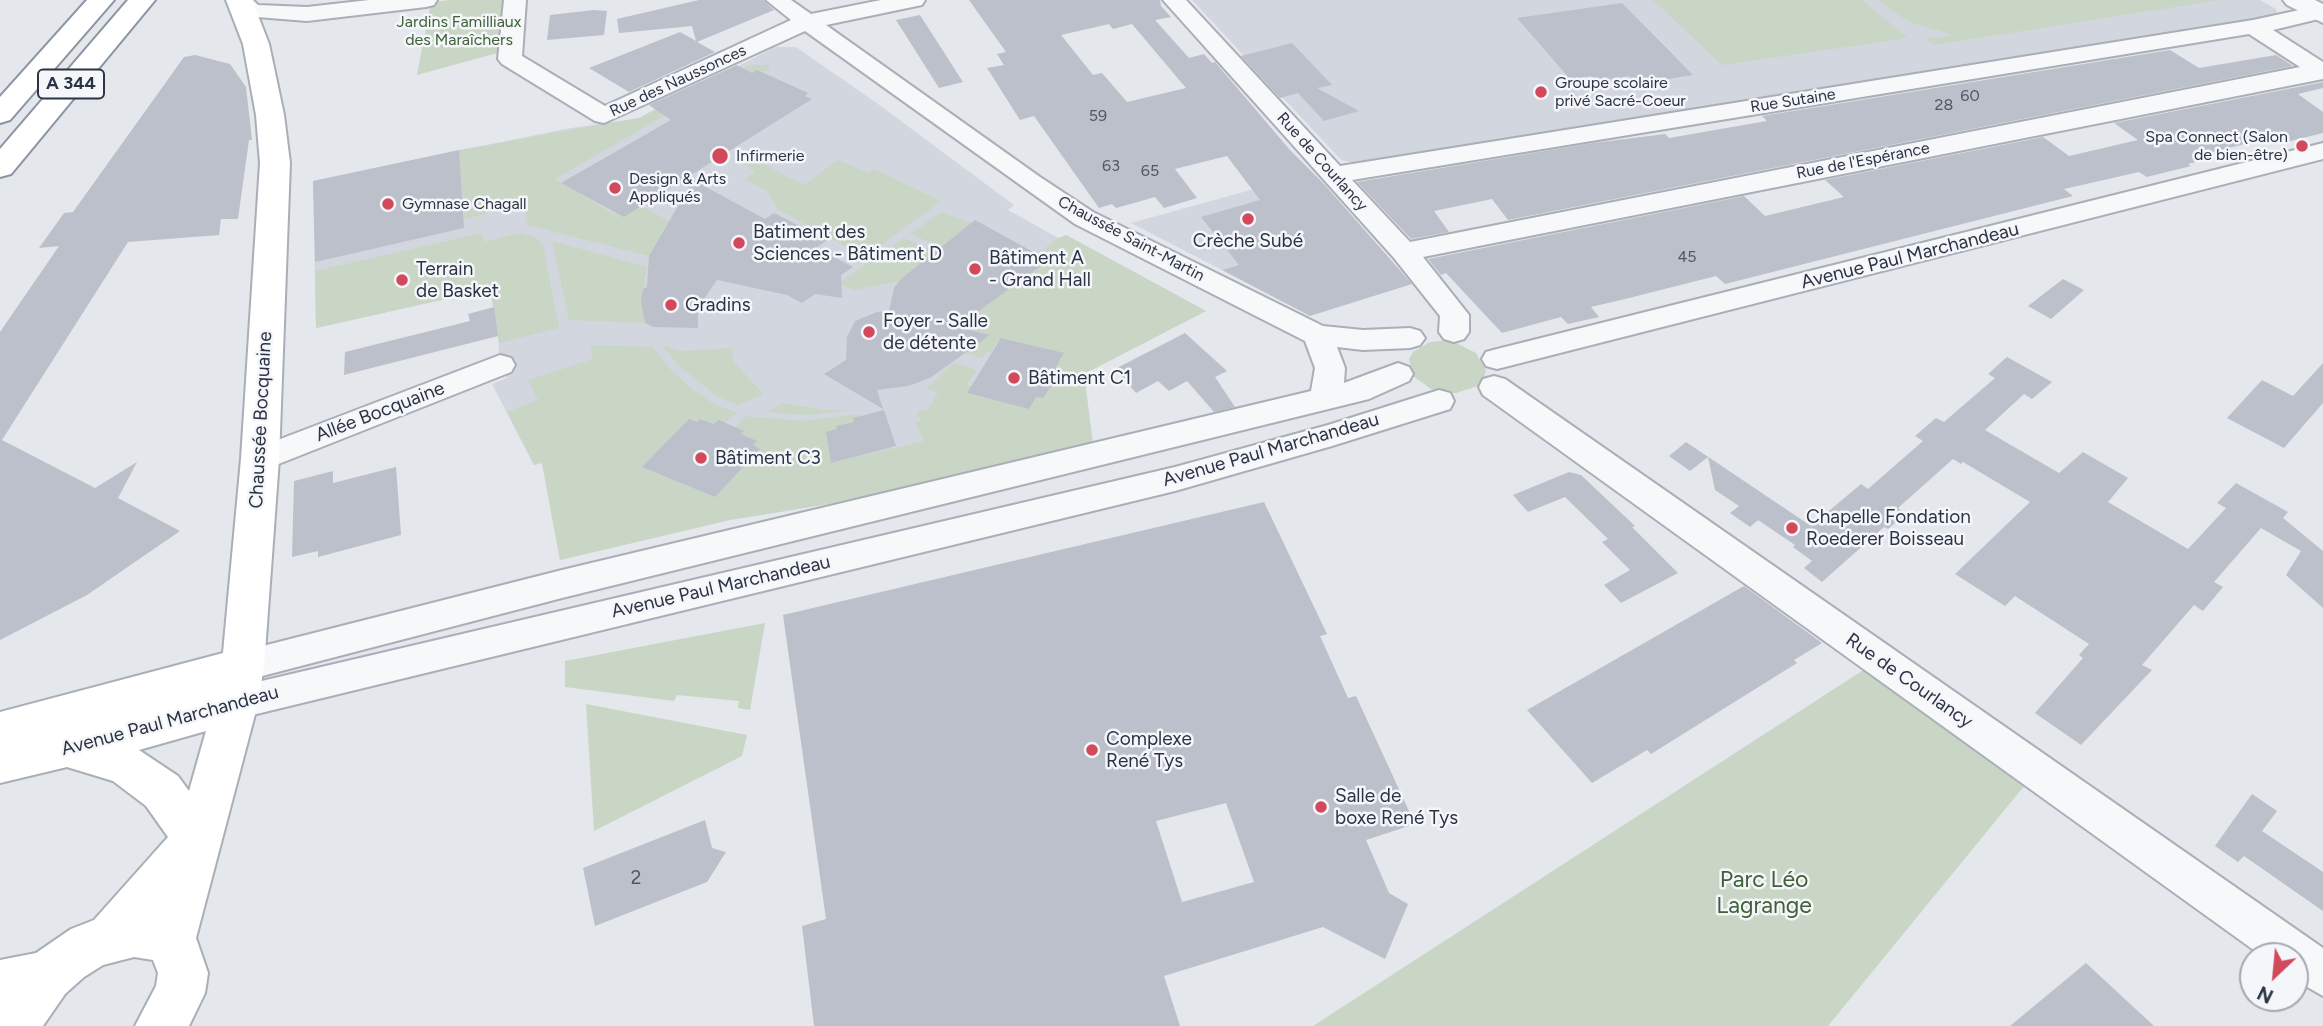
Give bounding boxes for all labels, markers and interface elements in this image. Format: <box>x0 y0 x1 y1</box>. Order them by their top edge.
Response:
park label: Jardins Familliaux des Maraîchers <box>397 12 521 50</box>
street label: Rue des Naussonces <box>607 41 749 121</box>
road number: A 344 <box>38 70 104 98</box>
place label: Groupe scolaire privé Sacré-Coeur <box>1555 73 1686 111</box>
marker: Groupe scolaire privé Sacré-Coeur <box>1533 84 1549 100</box>
street label: Rue Sutaine <box>1749 85 1837 117</box>
house number: 60 <box>1960 86 1980 106</box>
house number: 28 <box>1935 95 1953 115</box>
house number: 59 <box>1089 106 1107 126</box>
street label: Rue de Courlancy <box>1273 109 1371 215</box>
place label: Spa Connect (Salon de bien-être) <box>2145 127 2288 165</box>
marker: Spa Connect (Salon de bien-être) <box>2294 138 2310 154</box>
street label: Rue de l'Espérance <box>1795 139 1931 183</box>
marker: Infirmerie <box>710 146 730 166</box>
place label: Infirmerie <box>736 146 804 166</box>
house number: 63 <box>1102 156 1120 176</box>
house number: 65 <box>1141 161 1159 181</box>
place label: Design & Arts Appliqués <box>629 169 726 207</box>
marker: Design & Arts Appliqués <box>607 180 623 196</box>
street label: Chaussée Saint-Martin <box>1055 192 1207 286</box>
place label: Gymnase Chagall <box>402 194 527 214</box>
marker: Gymnase Chagall <box>380 196 396 212</box>
marker: Crèche Subé <box>1240 211 1256 227</box>
street label: Avenue Paul Marchandeau <box>1799 218 2021 294</box>
place label: Batiment des Sciences - Bâtiment D <box>753 221 942 265</box>
place label: Crèche Subé <box>1193 230 1303 252</box>
marker: Batiment des Sciences - Bâtiment D <box>731 235 747 251</box>
place label: Bâtiment A - Grand Hall <box>989 247 1091 291</box>
house number: 45 <box>1677 247 1697 267</box>
place label: Terrain de Basket <box>416 258 499 302</box>
marker: Bâtiment A - Grand Hall <box>967 261 983 277</box>
marker: Terrain de Basket <box>394 272 410 288</box>
place label: Gradins <box>685 294 751 316</box>
marker: Gradins <box>663 297 679 313</box>
place label: Foyer - Salle de détente <box>883 310 988 354</box>
marker: Foyer - Salle de détente <box>861 324 877 340</box>
street label: Chaussée Bocquaine <box>245 331 277 509</box>
place label: Bâtiment C1 <box>1028 367 1131 389</box>
marker: Bâtiment C1 <box>1006 370 1022 386</box>
street label: Allée Bocquaine <box>312 377 448 447</box>
street label: Avenue Paul Marchandeau <box>1160 408 1382 492</box>
place label: Bâtiment C3 <box>715 447 821 469</box>
marker: Bâtiment C3 <box>693 450 709 466</box>
place label: Chapelle Fondation Roederer Boisseau <box>1806 506 1971 550</box>
marker: Chapelle Fondation Roederer Boisseau <box>1784 520 1800 536</box>
street label: Avenue Paul Marchandeau <box>609 551 833 623</box>
street label: Rue de Courlancy <box>1841 629 1977 733</box>
street label: Avenue Paul Marchandeau <box>59 681 281 761</box>
place label: Complexe René Tys <box>1106 728 1192 772</box>
marker: Complexe René Tys <box>1084 742 1100 758</box>
place label: Salle de boxe René Tys <box>1335 785 1458 829</box>
marker: Salle de boxe René Tys <box>1313 799 1329 815</box>
park label: Parc Léo Lagrange <box>1716 866 1812 920</box>
house number: 2 <box>631 867 641 889</box>
north arrow <box>2239 942 2309 1012</box>
text: N <box>2254 981 2277 1008</box>

